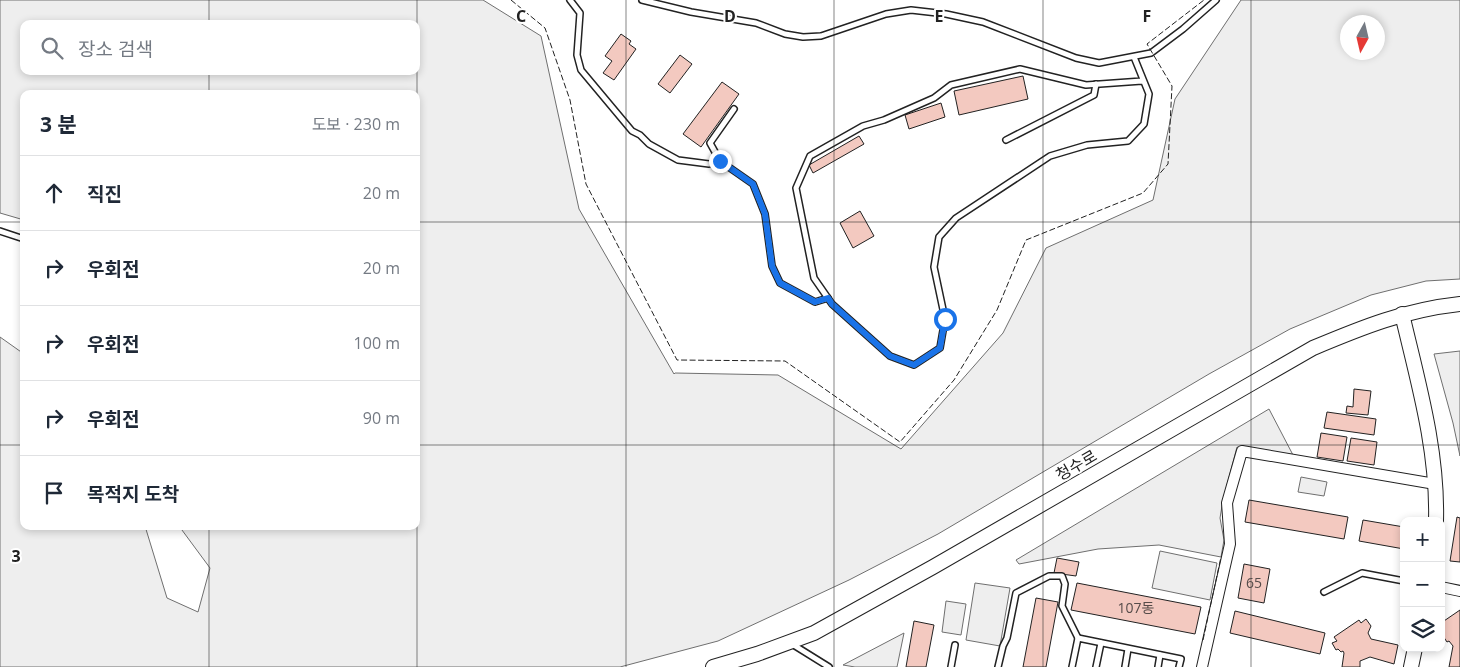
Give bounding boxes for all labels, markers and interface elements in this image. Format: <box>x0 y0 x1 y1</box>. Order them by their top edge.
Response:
text: C <box>516 5 526 27</box>
text: D <box>724 5 736 27</box>
text: E <box>935 5 944 27</box>
text: F <box>1143 5 1151 27</box>
north arrow <box>1340 15 1385 60</box>
search box <box>20 20 420 75</box>
icon: search <box>38 34 66 62</box>
text: 장소 검색 <box>78 36 153 62</box>
text: 3 분 <box>40 110 77 138</box>
text: 도보 · 230 m <box>312 113 400 135</box>
route end <box>709 150 732 173</box>
icon: ahead <box>40 179 68 207</box>
text: 직진 <box>87 181 122 207</box>
text: 20 m <box>363 182 400 204</box>
icon: right <box>40 254 68 282</box>
text: 우회전 <box>87 256 139 282</box>
text: 20 m <box>363 257 400 279</box>
route start <box>934 308 957 331</box>
icon: right <box>40 329 68 357</box>
text: 우회전 <box>87 331 139 357</box>
text: 100 m <box>354 332 400 354</box>
icon: right <box>40 404 68 432</box>
text: 우회전 <box>87 406 139 432</box>
text: 90 m <box>363 407 400 429</box>
street label: 청수로 <box>1051 444 1101 486</box>
icon: arrive <box>40 479 68 507</box>
text: 목적지 도착 <box>87 481 179 507</box>
map controls <box>1400 517 1445 652</box>
button: + <box>1400 517 1445 562</box>
text: 3 <box>11 545 21 567</box>
button: − <box>1400 562 1445 607</box>
house number: 65 <box>1246 573 1262 592</box>
house number: 107동 <box>1118 598 1155 617</box>
button: layers <box>1400 607 1445 652</box>

